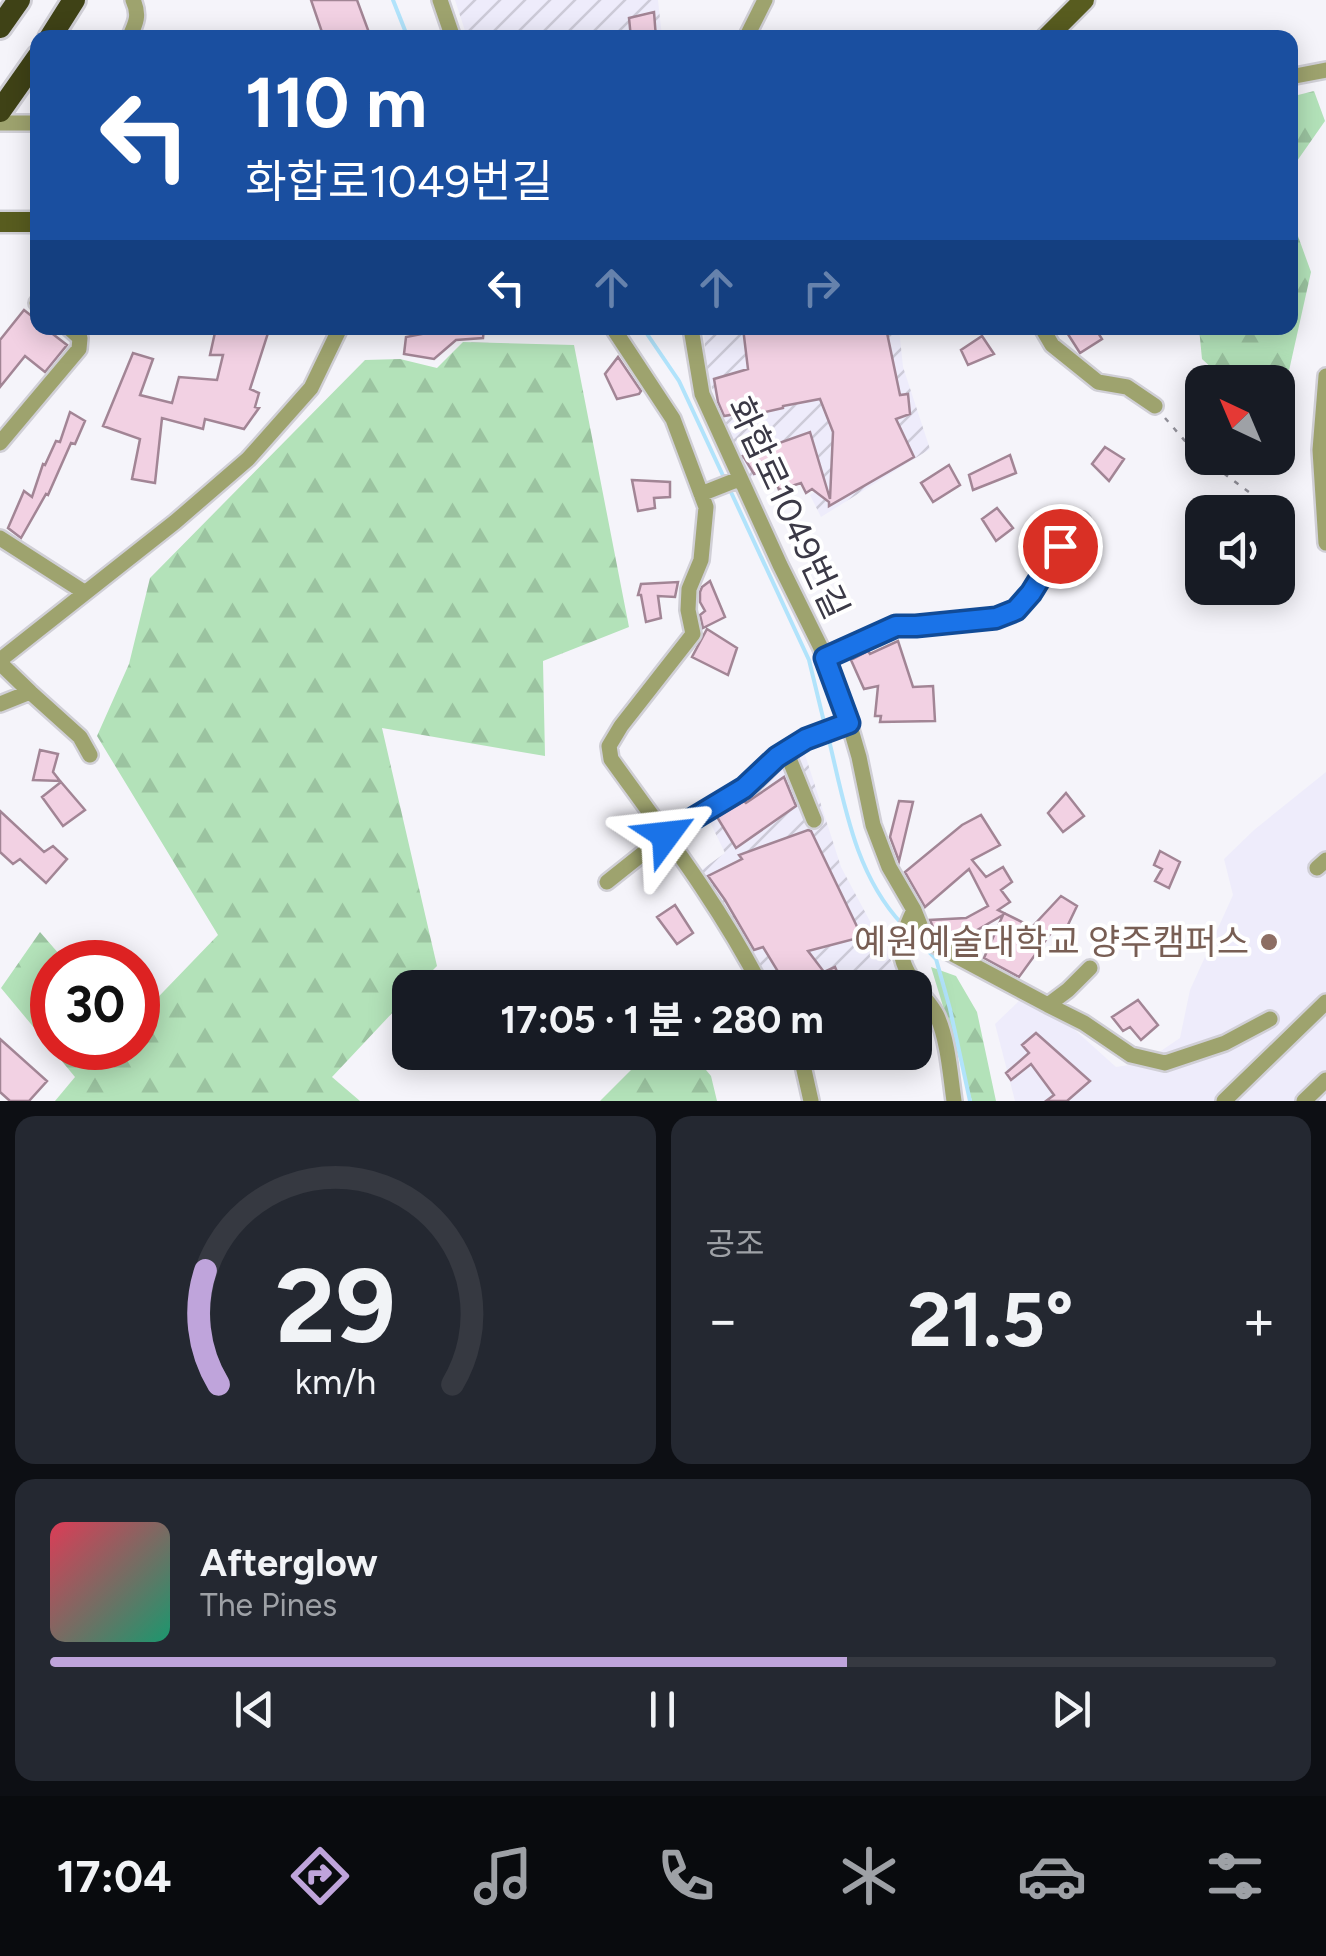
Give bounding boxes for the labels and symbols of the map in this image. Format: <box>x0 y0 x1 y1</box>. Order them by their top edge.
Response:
north arrow <box>1185 365 1295 475</box>
street label: 화합로1049번길 <box>718 391 858 625</box>
pin <box>1018 504 1103 589</box>
position arrow <box>614 783 718 887</box>
place label: 예원예술대학교 양주캠퍼스 <box>854 921 1249 963</box>
marker: 예원예술대학교 양주캠퍼스 <box>1258 931 1280 953</box>
speed limit sign: 30 <box>30 940 160 1070</box>

